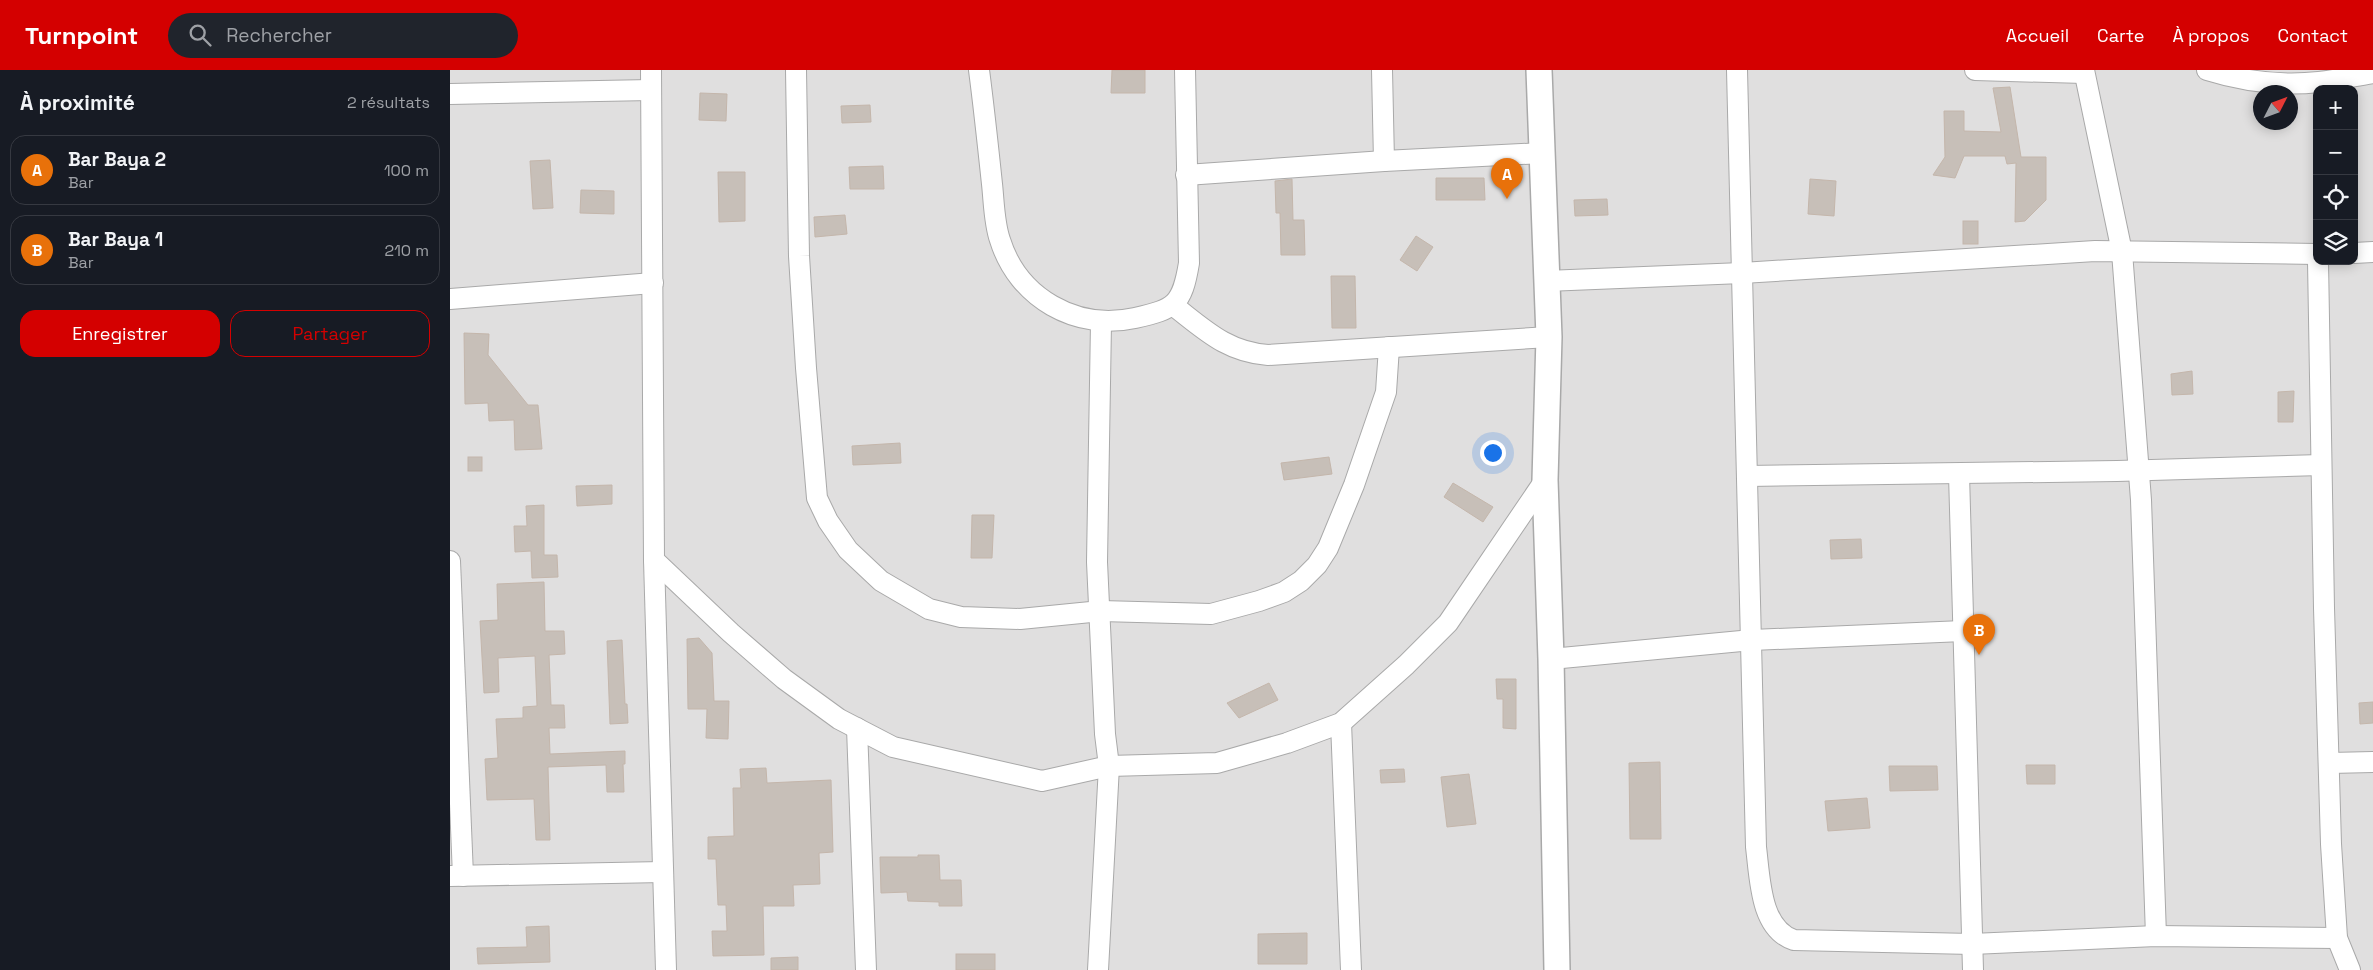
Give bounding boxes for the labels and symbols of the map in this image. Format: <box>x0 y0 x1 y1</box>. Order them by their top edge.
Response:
north arrow <box>2253 85 2298 130</box>
pin: A <box>1491 158 1523 199</box>
your location <box>1480 440 1506 466</box>
pin: B <box>1963 614 1995 655</box>

